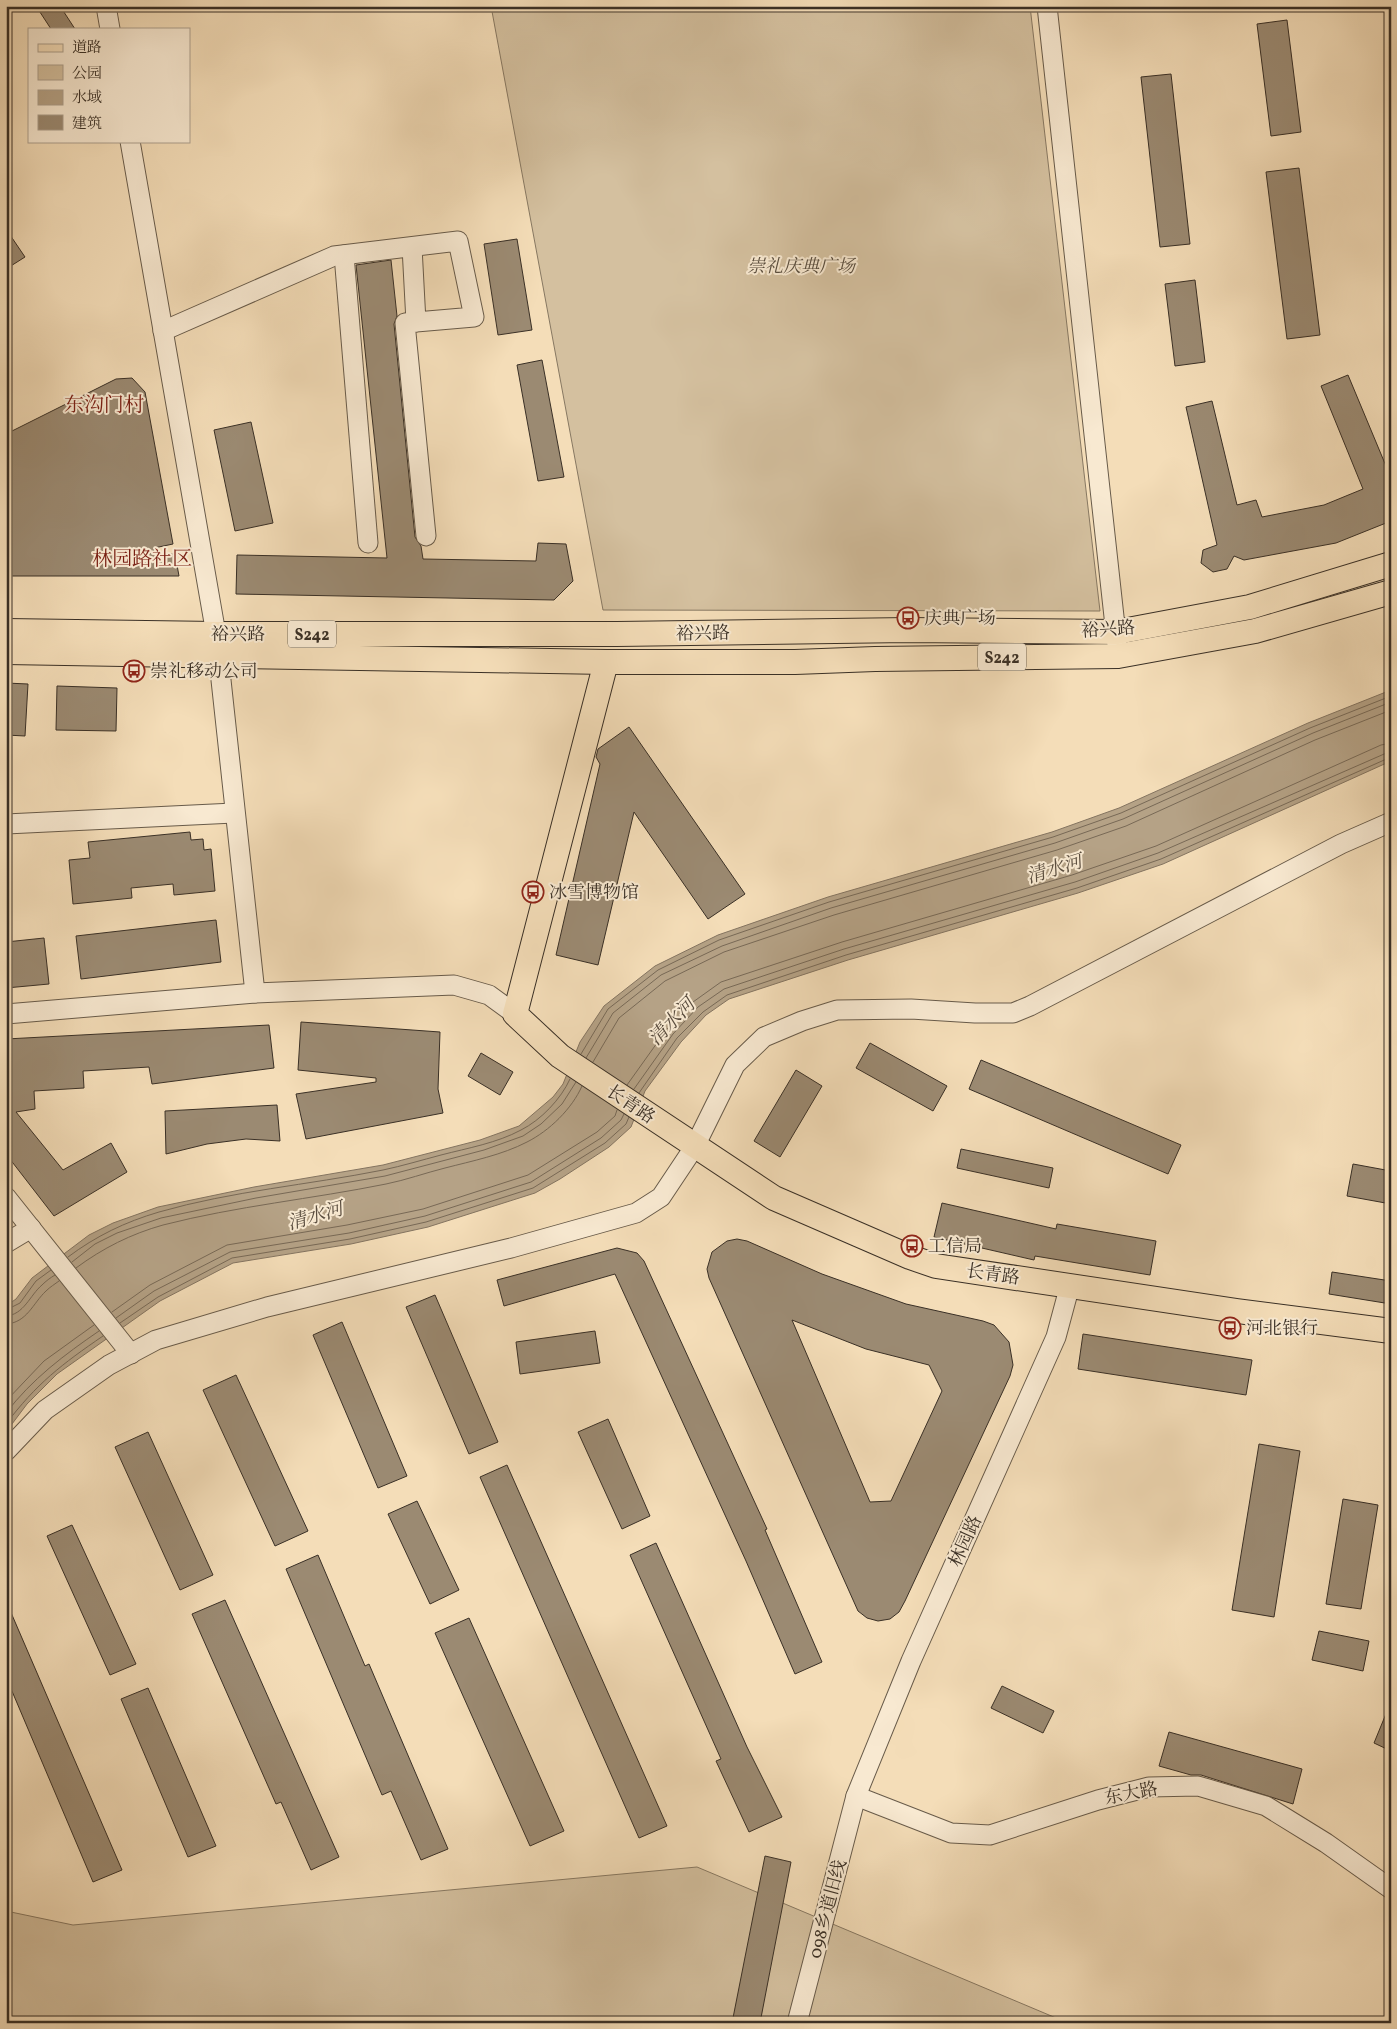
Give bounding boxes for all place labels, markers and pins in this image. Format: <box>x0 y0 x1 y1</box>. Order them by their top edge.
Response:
bus stop icon: 庆典广场 <box>896 606 920 630</box>
place label: 庆典广场 <box>924 607 996 632</box>
bus stop icon: 崇礼移动公司 <box>122 659 146 683</box>
place label: 崇礼移动公司 <box>150 660 258 685</box>
bus stop icon: 冰雪博物馆 <box>521 880 545 904</box>
place label: 冰雪博物馆 <box>549 881 639 906</box>
bus stop icon: 工信局 <box>900 1234 924 1258</box>
place label: 工信局 <box>928 1235 982 1260</box>
bus stop icon: 河北银行 <box>1218 1316 1242 1340</box>
place label: 河北银行 <box>1246 1317 1318 1342</box>

